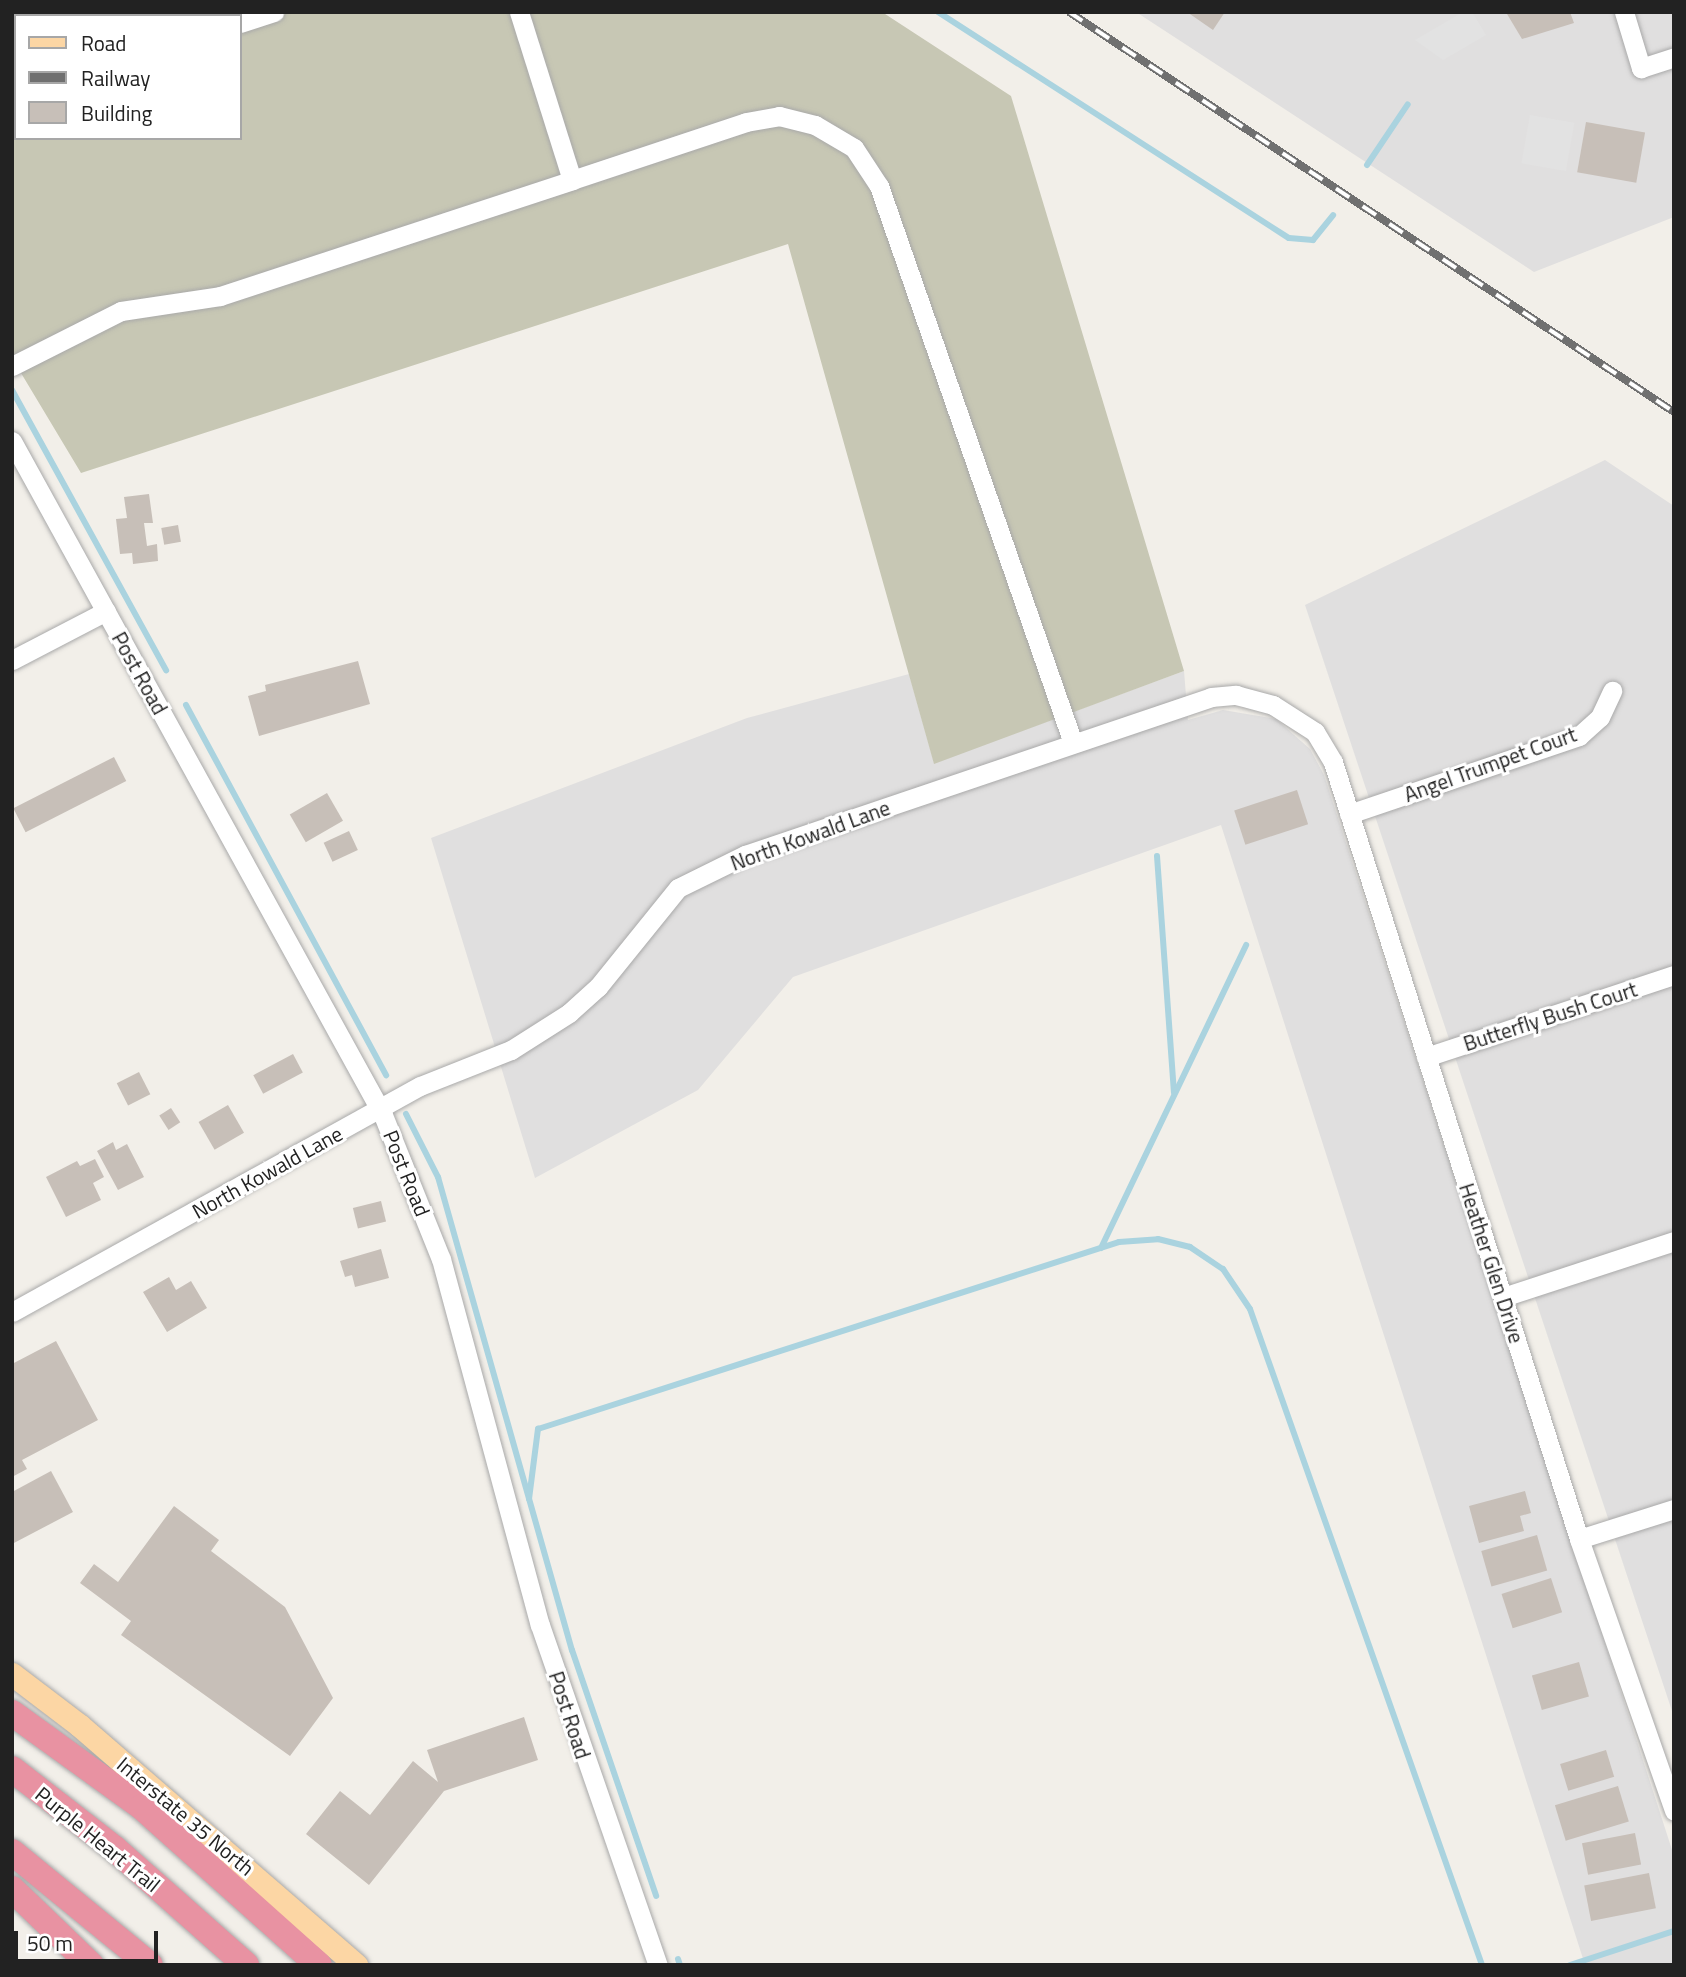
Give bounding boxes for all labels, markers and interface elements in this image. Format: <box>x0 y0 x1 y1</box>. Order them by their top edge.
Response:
legend <box>14 14 242 140</box>
text: Road <box>81 27 126 59</box>
text: Railway <box>81 62 150 94</box>
text: Building <box>81 97 152 129</box>
street label: Post Road <box>107 627 173 719</box>
street label: Angel Trumpet Court <box>1400 721 1580 807</box>
street label: North Kowald Lane <box>727 794 893 876</box>
street label: Butterfly Bush Court <box>1460 976 1640 1056</box>
street label: North Kowald Lane <box>188 1120 346 1224</box>
street label: Post Road <box>378 1126 436 1220</box>
street label: Heather Glen Drive <box>1454 1180 1530 1346</box>
street label: Post Road <box>544 1668 596 1762</box>
street label: Interstate 35 North <box>112 1751 260 1881</box>
street label: Purple Heart Trail <box>31 1781 165 1897</box>
scale bar <box>18 1918 161 1962</box>
text: 50 m <box>27 1927 73 1959</box>

